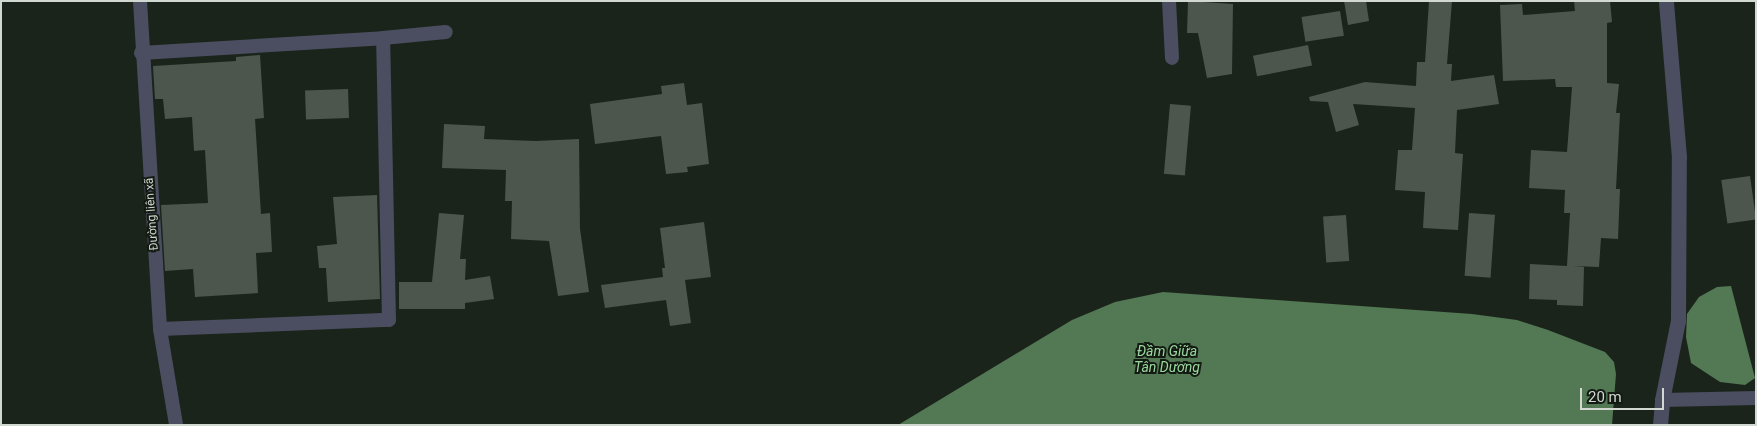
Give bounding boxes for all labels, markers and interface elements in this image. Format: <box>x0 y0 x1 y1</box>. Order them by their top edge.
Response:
street label: Đường liên xã <box>142 177 162 251</box>
water label: Đầm Giữa Tân Dương <box>1134 343 1200 376</box>
scale bar <box>1582 378 1666 410</box>
text: 20 m <box>1588 388 1622 406</box>

